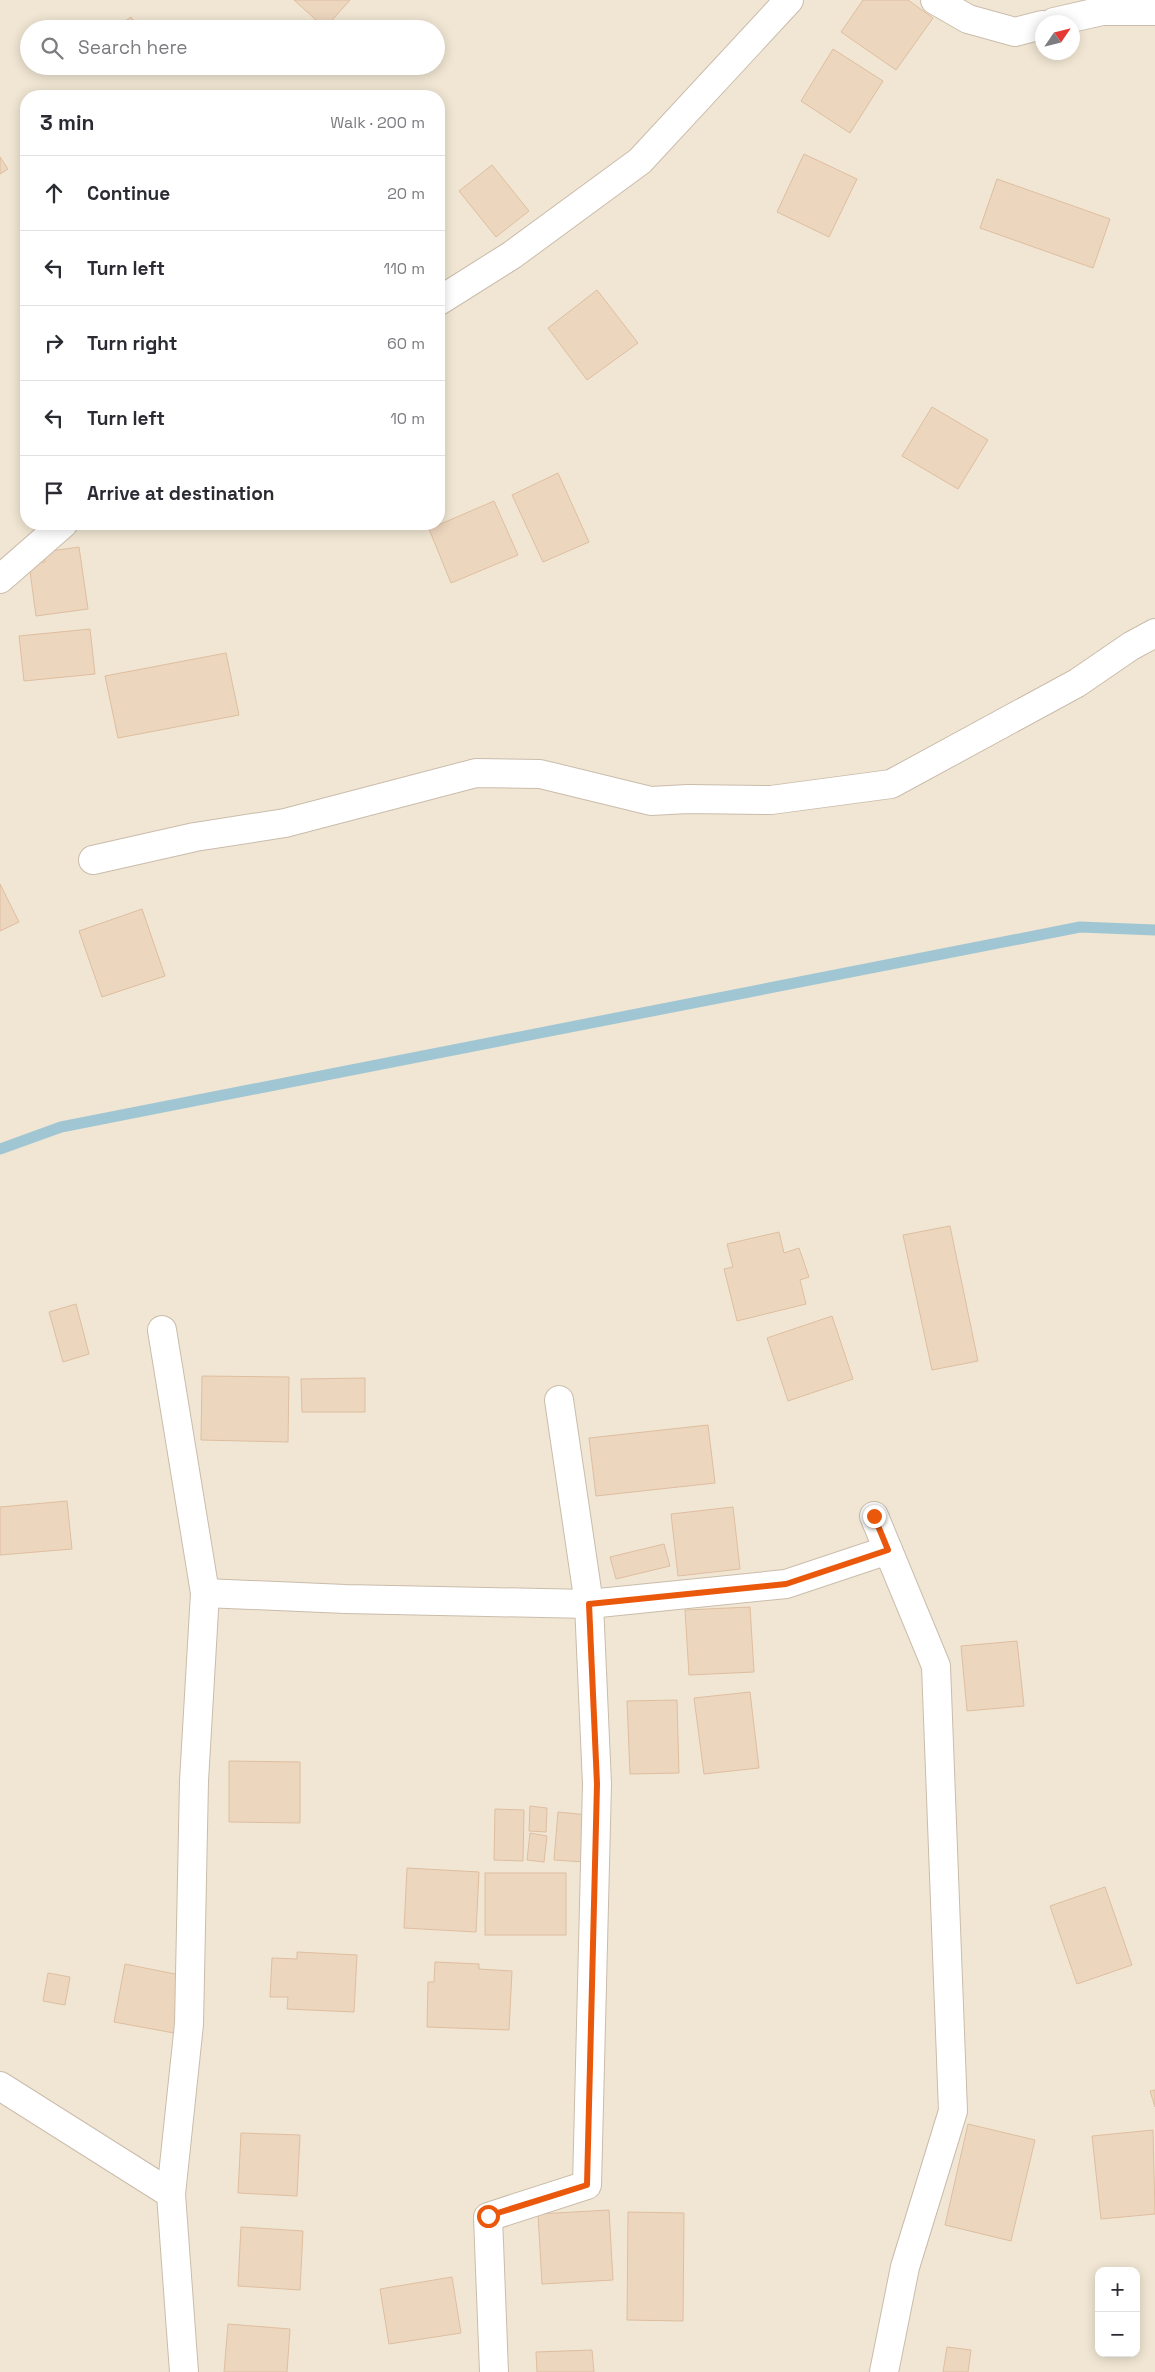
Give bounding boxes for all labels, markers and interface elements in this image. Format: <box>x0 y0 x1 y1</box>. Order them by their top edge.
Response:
north arrow <box>1035 15 1080 60</box>
search box <box>20 20 445 75</box>
icon: search <box>38 34 66 62</box>
text: Search here <box>78 35 188 60</box>
text: 3 min <box>40 109 95 136</box>
text: Walk · 200 m <box>330 112 425 133</box>
icon: ahead <box>40 179 68 207</box>
text: Continue <box>87 181 170 206</box>
text: 20 m <box>387 183 425 204</box>
icon: left <box>40 254 68 282</box>
text: Turn left <box>87 256 165 281</box>
text: 110 m <box>383 258 425 279</box>
icon: right <box>40 329 68 357</box>
text: Turn right <box>87 331 177 356</box>
text: 60 m <box>387 333 425 354</box>
icon: left <box>40 404 68 432</box>
text: Turn left <box>87 406 165 431</box>
text: 10 m <box>390 408 425 429</box>
icon: arrive <box>40 479 68 507</box>
text: Arrive at destination <box>87 481 275 506</box>
route end <box>863 1505 886 1528</box>
route start <box>477 2205 500 2228</box>
map controls <box>1095 2267 1140 2357</box>
button: + <box>1095 2267 1140 2312</box>
button: − <box>1095 2312 1140 2357</box>

